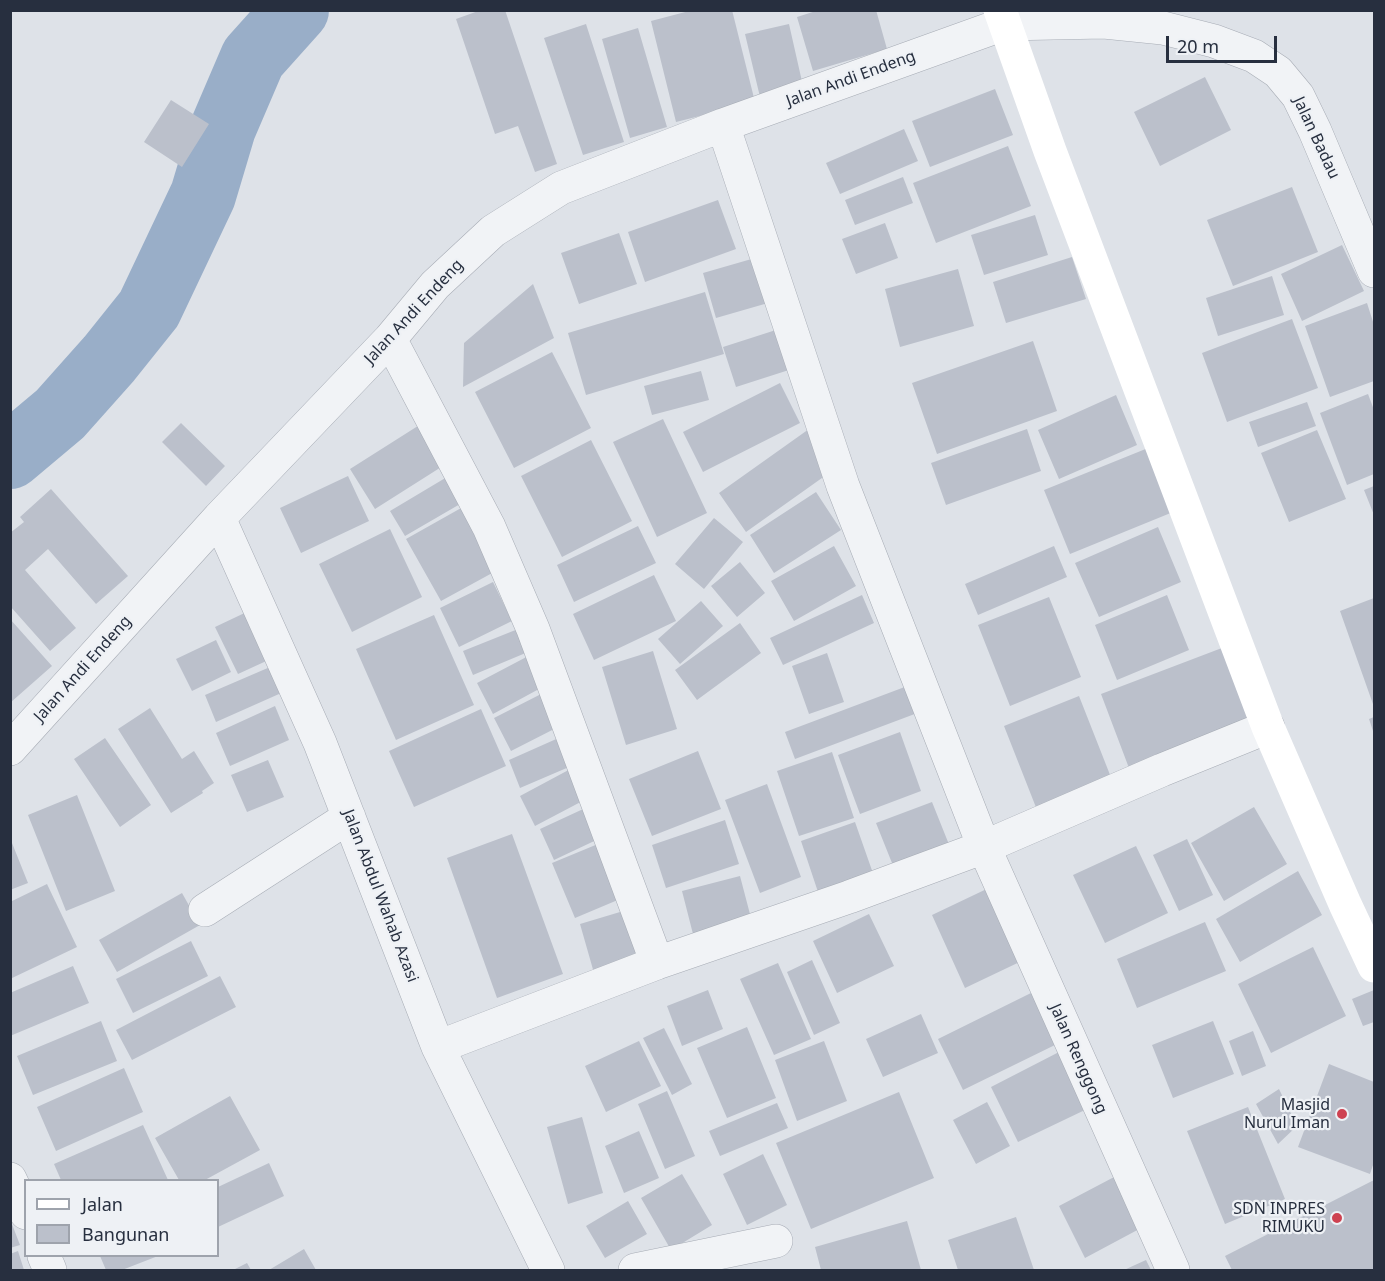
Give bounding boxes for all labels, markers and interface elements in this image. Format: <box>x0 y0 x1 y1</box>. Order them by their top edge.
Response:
scale bar <box>1169 24 1280 62</box>
text: 20 m <box>1177 34 1219 58</box>
street label: Jalan Andi Endeng <box>784 47 918 111</box>
street label: Jalan Badau <box>1289 94 1343 182</box>
street label: Jalan Andi Endeng <box>361 256 467 368</box>
street label: Jalan Andi Endeng <box>30 612 136 726</box>
street label: Jalan Abdul Wahab Azasi <box>338 807 422 985</box>
street label: Jalan Renggong <box>1045 1001 1111 1117</box>
place label: Masjid Nurul Iman <box>1244 1095 1330 1133</box>
marker: Masjid Nurul Iman <box>1335 1107 1349 1121</box>
legend <box>24 1179 219 1257</box>
text: Jalan <box>82 1192 123 1216</box>
place label: SDN INPRES RIMUKU <box>1233 1199 1325 1237</box>
marker: SDN INPRES RIMUKU <box>1330 1211 1344 1225</box>
text: Bangunan <box>82 1222 169 1246</box>

